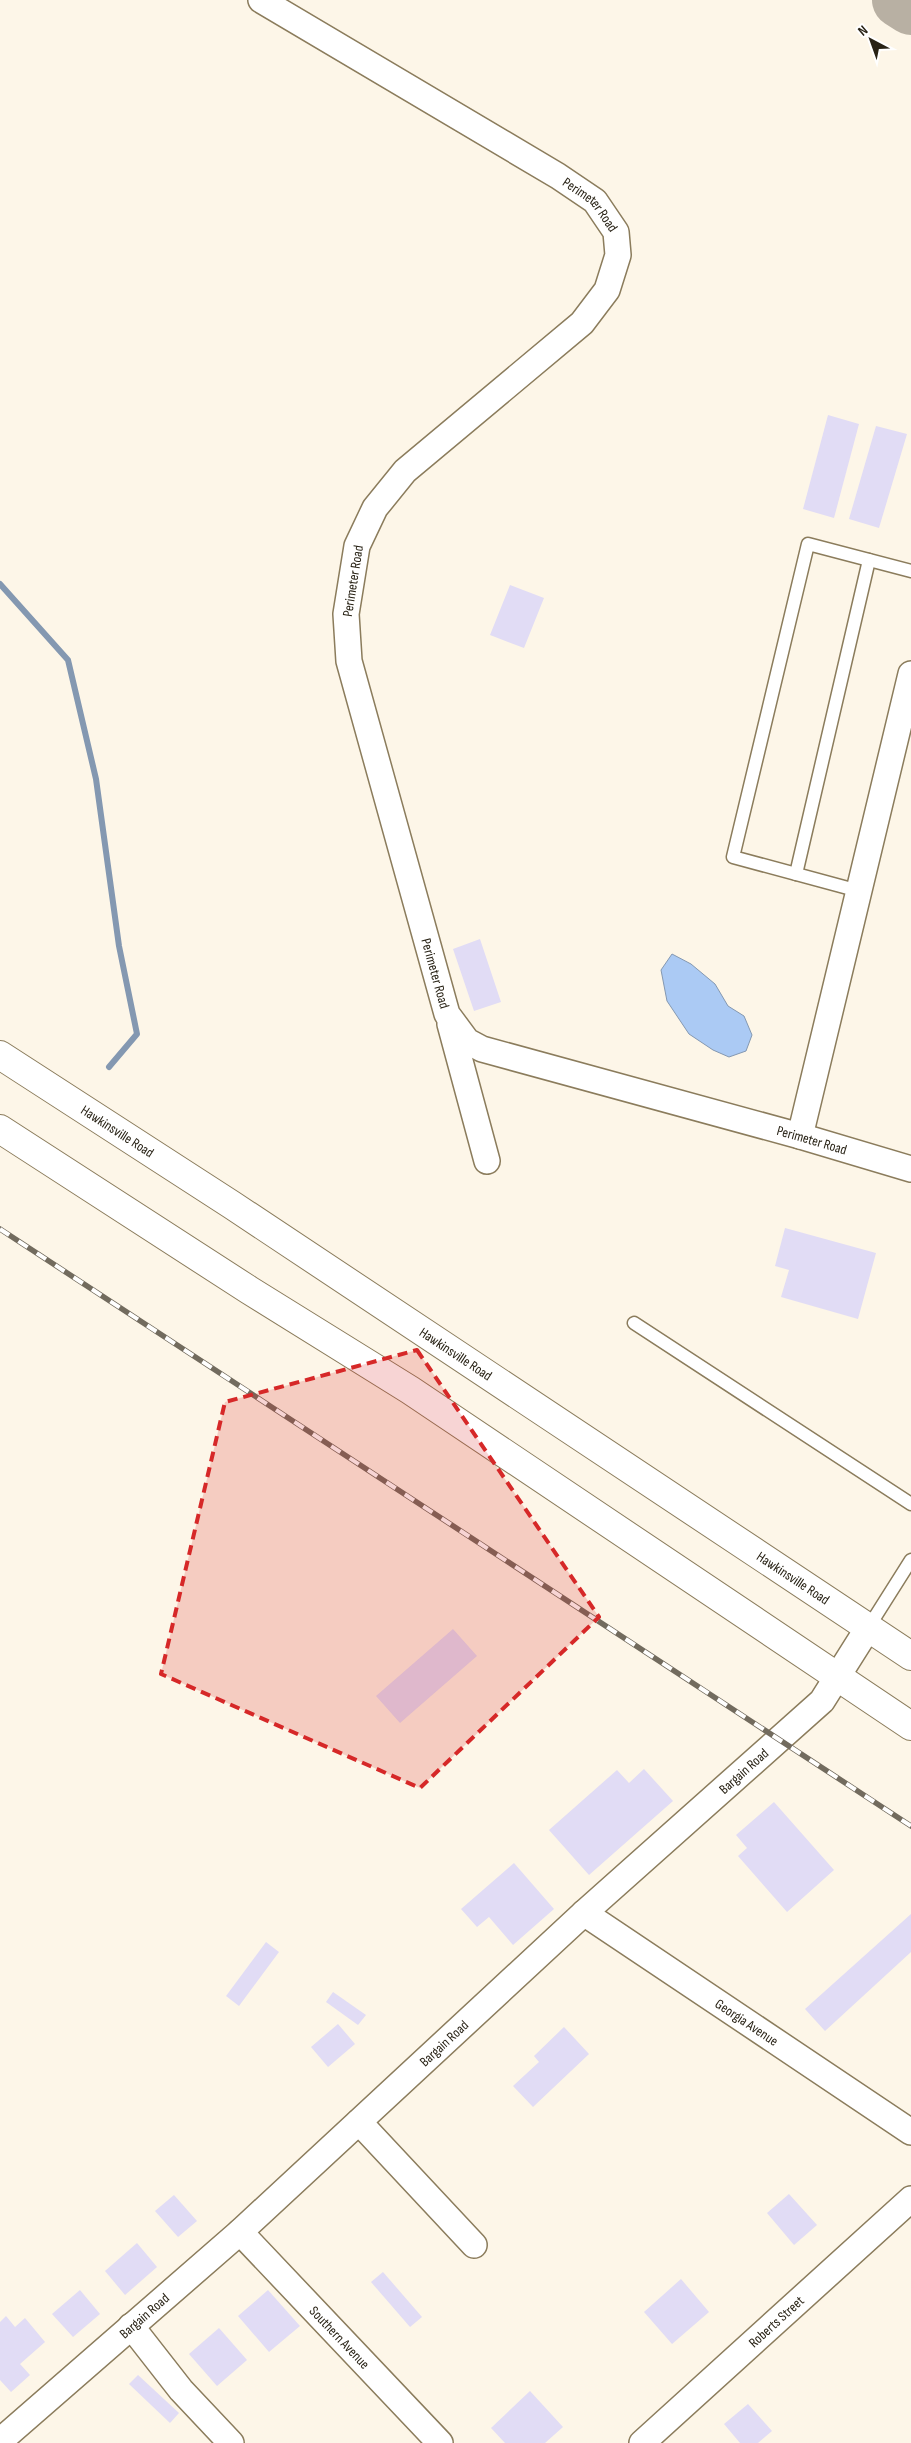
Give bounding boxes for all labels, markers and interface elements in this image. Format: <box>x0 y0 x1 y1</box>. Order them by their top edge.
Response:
north arrow <box>846 15 896 65</box>
text: N <box>854 22 871 39</box>
street label: Perimeter Road <box>560 173 622 235</box>
street label: Perimeter Road <box>339 544 367 618</box>
street label: Perimeter Road <box>418 936 454 1011</box>
street label: Hawkinsville Road <box>78 1101 157 1161</box>
street label: Perimeter Road <box>775 1122 849 1158</box>
street label: Hawkinsville Road <box>416 1323 496 1384</box>
street label: Hawkinsville Road <box>754 1548 833 1608</box>
street label: Bargain Road <box>715 1744 772 1797</box>
street label: Georgia Avenue <box>712 1995 782 2049</box>
street label: Bargain Road <box>416 2016 472 2070</box>
street label: Bargain Road <box>116 2289 172 2342</box>
street label: Roberts Street <box>745 2292 807 2351</box>
street label: Southern Avenue <box>306 2302 373 2372</box>

